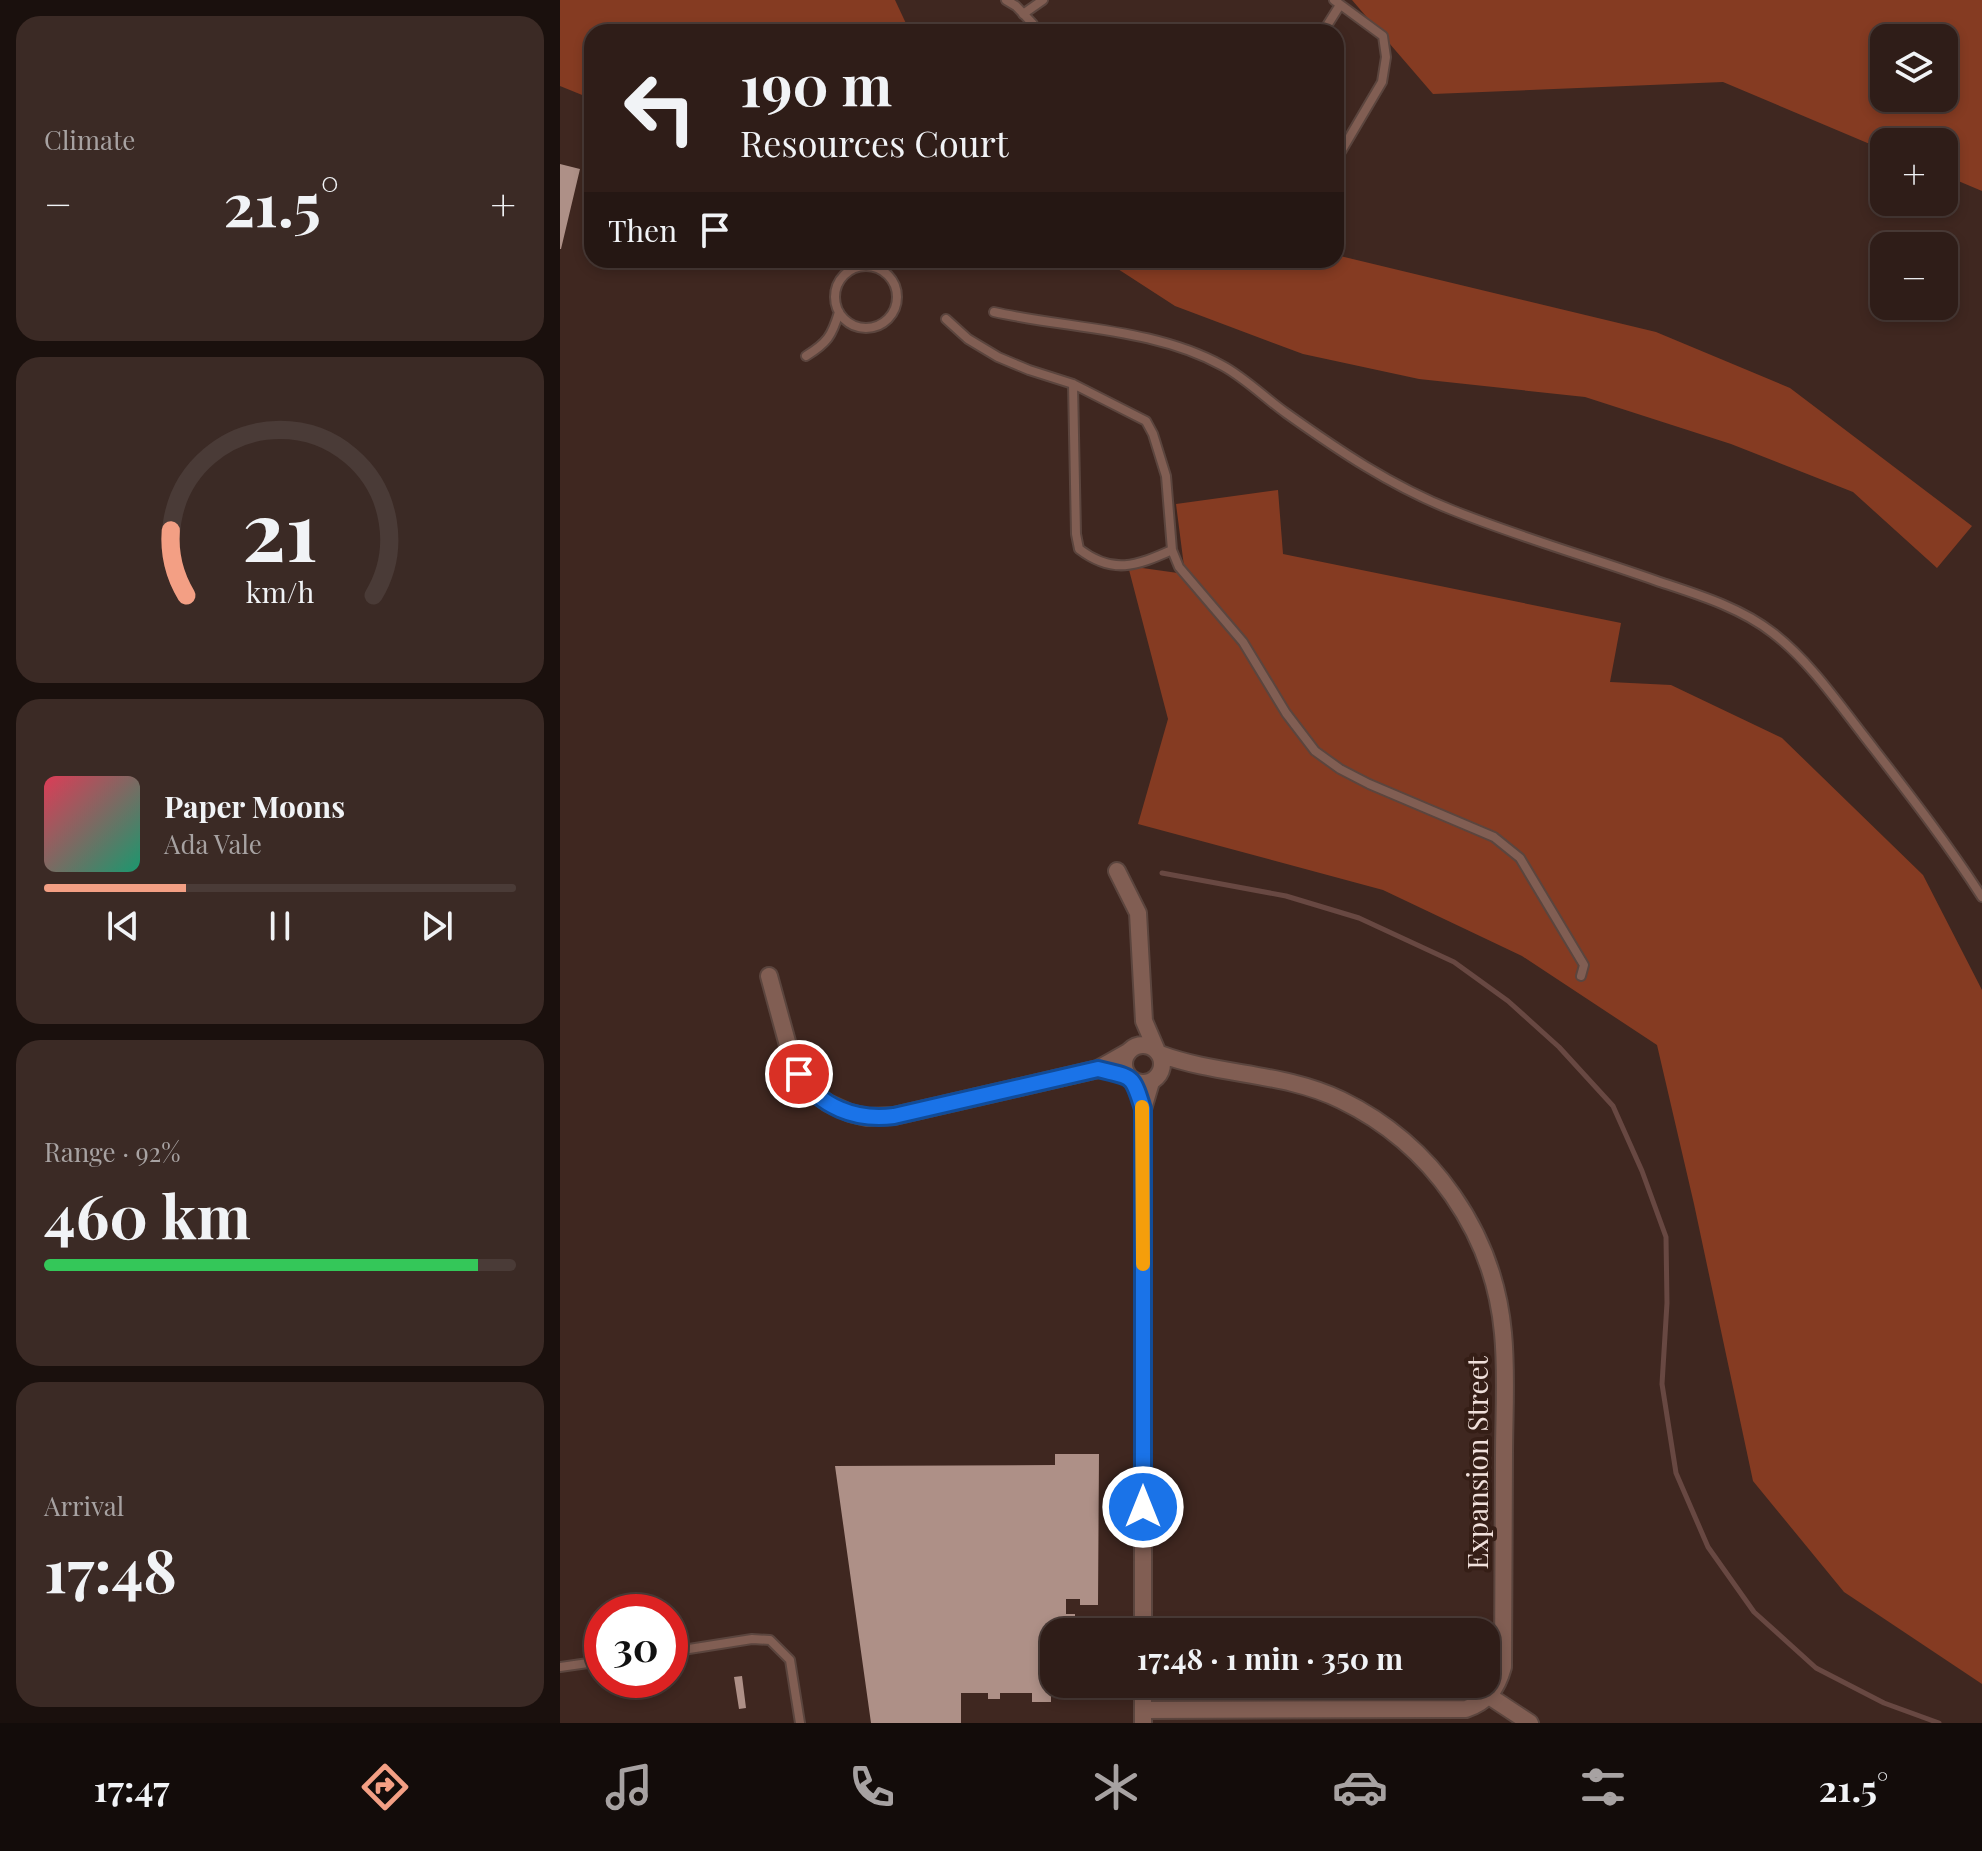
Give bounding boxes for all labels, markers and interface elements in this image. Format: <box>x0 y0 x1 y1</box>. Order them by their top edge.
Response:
map controls <box>1870 24 1958 320</box>
button: layers <box>1870 24 1958 112</box>
text: 190 m <box>740 46 892 121</box>
icon: left <box>608 56 712 160</box>
text: Resources Court <box>740 118 1009 166</box>
text: Climate <box>44 122 135 157</box>
button: + <box>1870 128 1958 216</box>
text: 21.5° <box>223 162 339 242</box>
text: − <box>44 173 72 232</box>
text: + <box>490 173 516 232</box>
icon: arrive <box>693 208 737 252</box>
text: Then <box>608 210 677 250</box>
button: − <box>1870 232 1958 320</box>
text: 21 <box>242 472 318 583</box>
text: km/h <box>246 572 314 610</box>
text: Paper Moons <box>164 786 345 826</box>
text: Ada Vale <box>164 826 262 861</box>
icon: previous <box>101 904 145 948</box>
icon: pause <box>258 904 302 948</box>
icon: next <box>415 904 459 948</box>
pin <box>765 1040 833 1108</box>
icon: arrive <box>777 1052 821 1096</box>
text: Range · 92% <box>44 1134 180 1169</box>
text: 460 km <box>44 1174 251 1254</box>
street label: Expansion Street <box>1458 1355 1495 1570</box>
position arrow <box>1101 1465 1185 1549</box>
text: Arrival <box>44 1488 124 1523</box>
text: 17:48 <box>44 1528 177 1608</box>
speed limit sign: 30 <box>584 1594 688 1698</box>
text: 17:48 · 1 min · 350 m <box>1137 1638 1403 1678</box>
icon: directions <box>357 1759 413 1815</box>
icon: music <box>601 1759 657 1815</box>
icon: phone <box>844 1759 900 1815</box>
icon: climate <box>1088 1759 1144 1815</box>
icon: car <box>1332 1759 1388 1815</box>
icon: filters <box>1575 1759 1631 1815</box>
text: 17:47 <box>94 1763 169 1811</box>
text: 21.5° <box>1819 1763 1888 1811</box>

